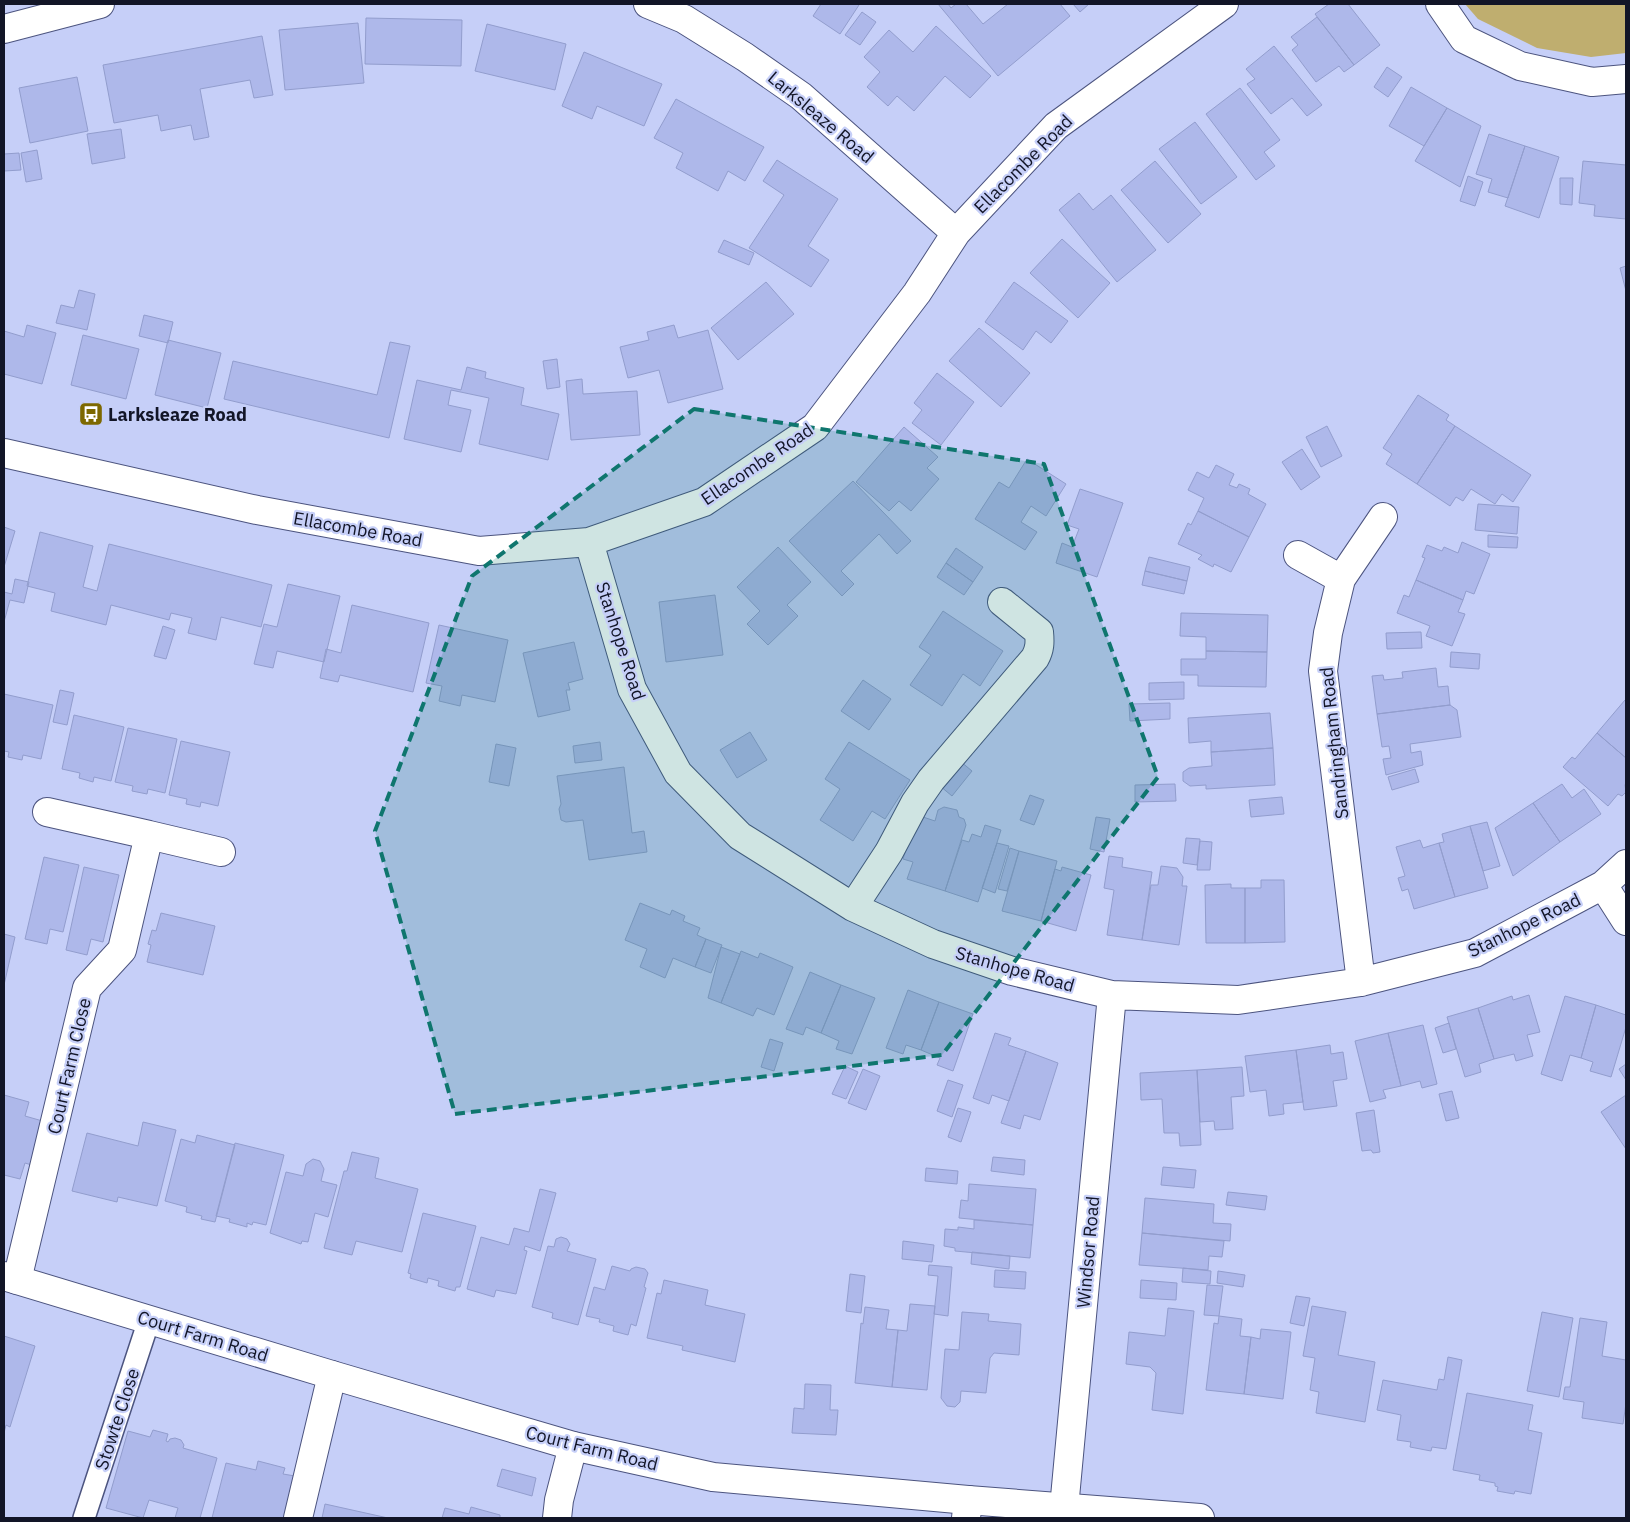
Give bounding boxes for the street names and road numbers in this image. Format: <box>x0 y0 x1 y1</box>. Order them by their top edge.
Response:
street label: Larksleaze Road <box>763 66 879 168</box>
street label: Ellacombe Road <box>969 110 1077 218</box>
street label: Ellacombe Road <box>696 418 818 510</box>
street label: Ellacombe Road <box>292 506 424 552</box>
street label: Stanhope Road <box>591 579 651 703</box>
street label: Sandringham Road <box>1315 666 1353 820</box>
street label: Stanhope Road <box>1464 888 1584 962</box>
street label: Stanhope Road <box>953 941 1077 997</box>
street label: Court Farm Close <box>42 996 96 1136</box>
street label: Windsor Road <box>1072 1195 1104 1309</box>
street label: Court Farm Road <box>135 1305 271 1367</box>
street label: Stowte Close <box>90 1365 144 1473</box>
street label: Court Farm Road <box>523 1420 661 1476</box>

